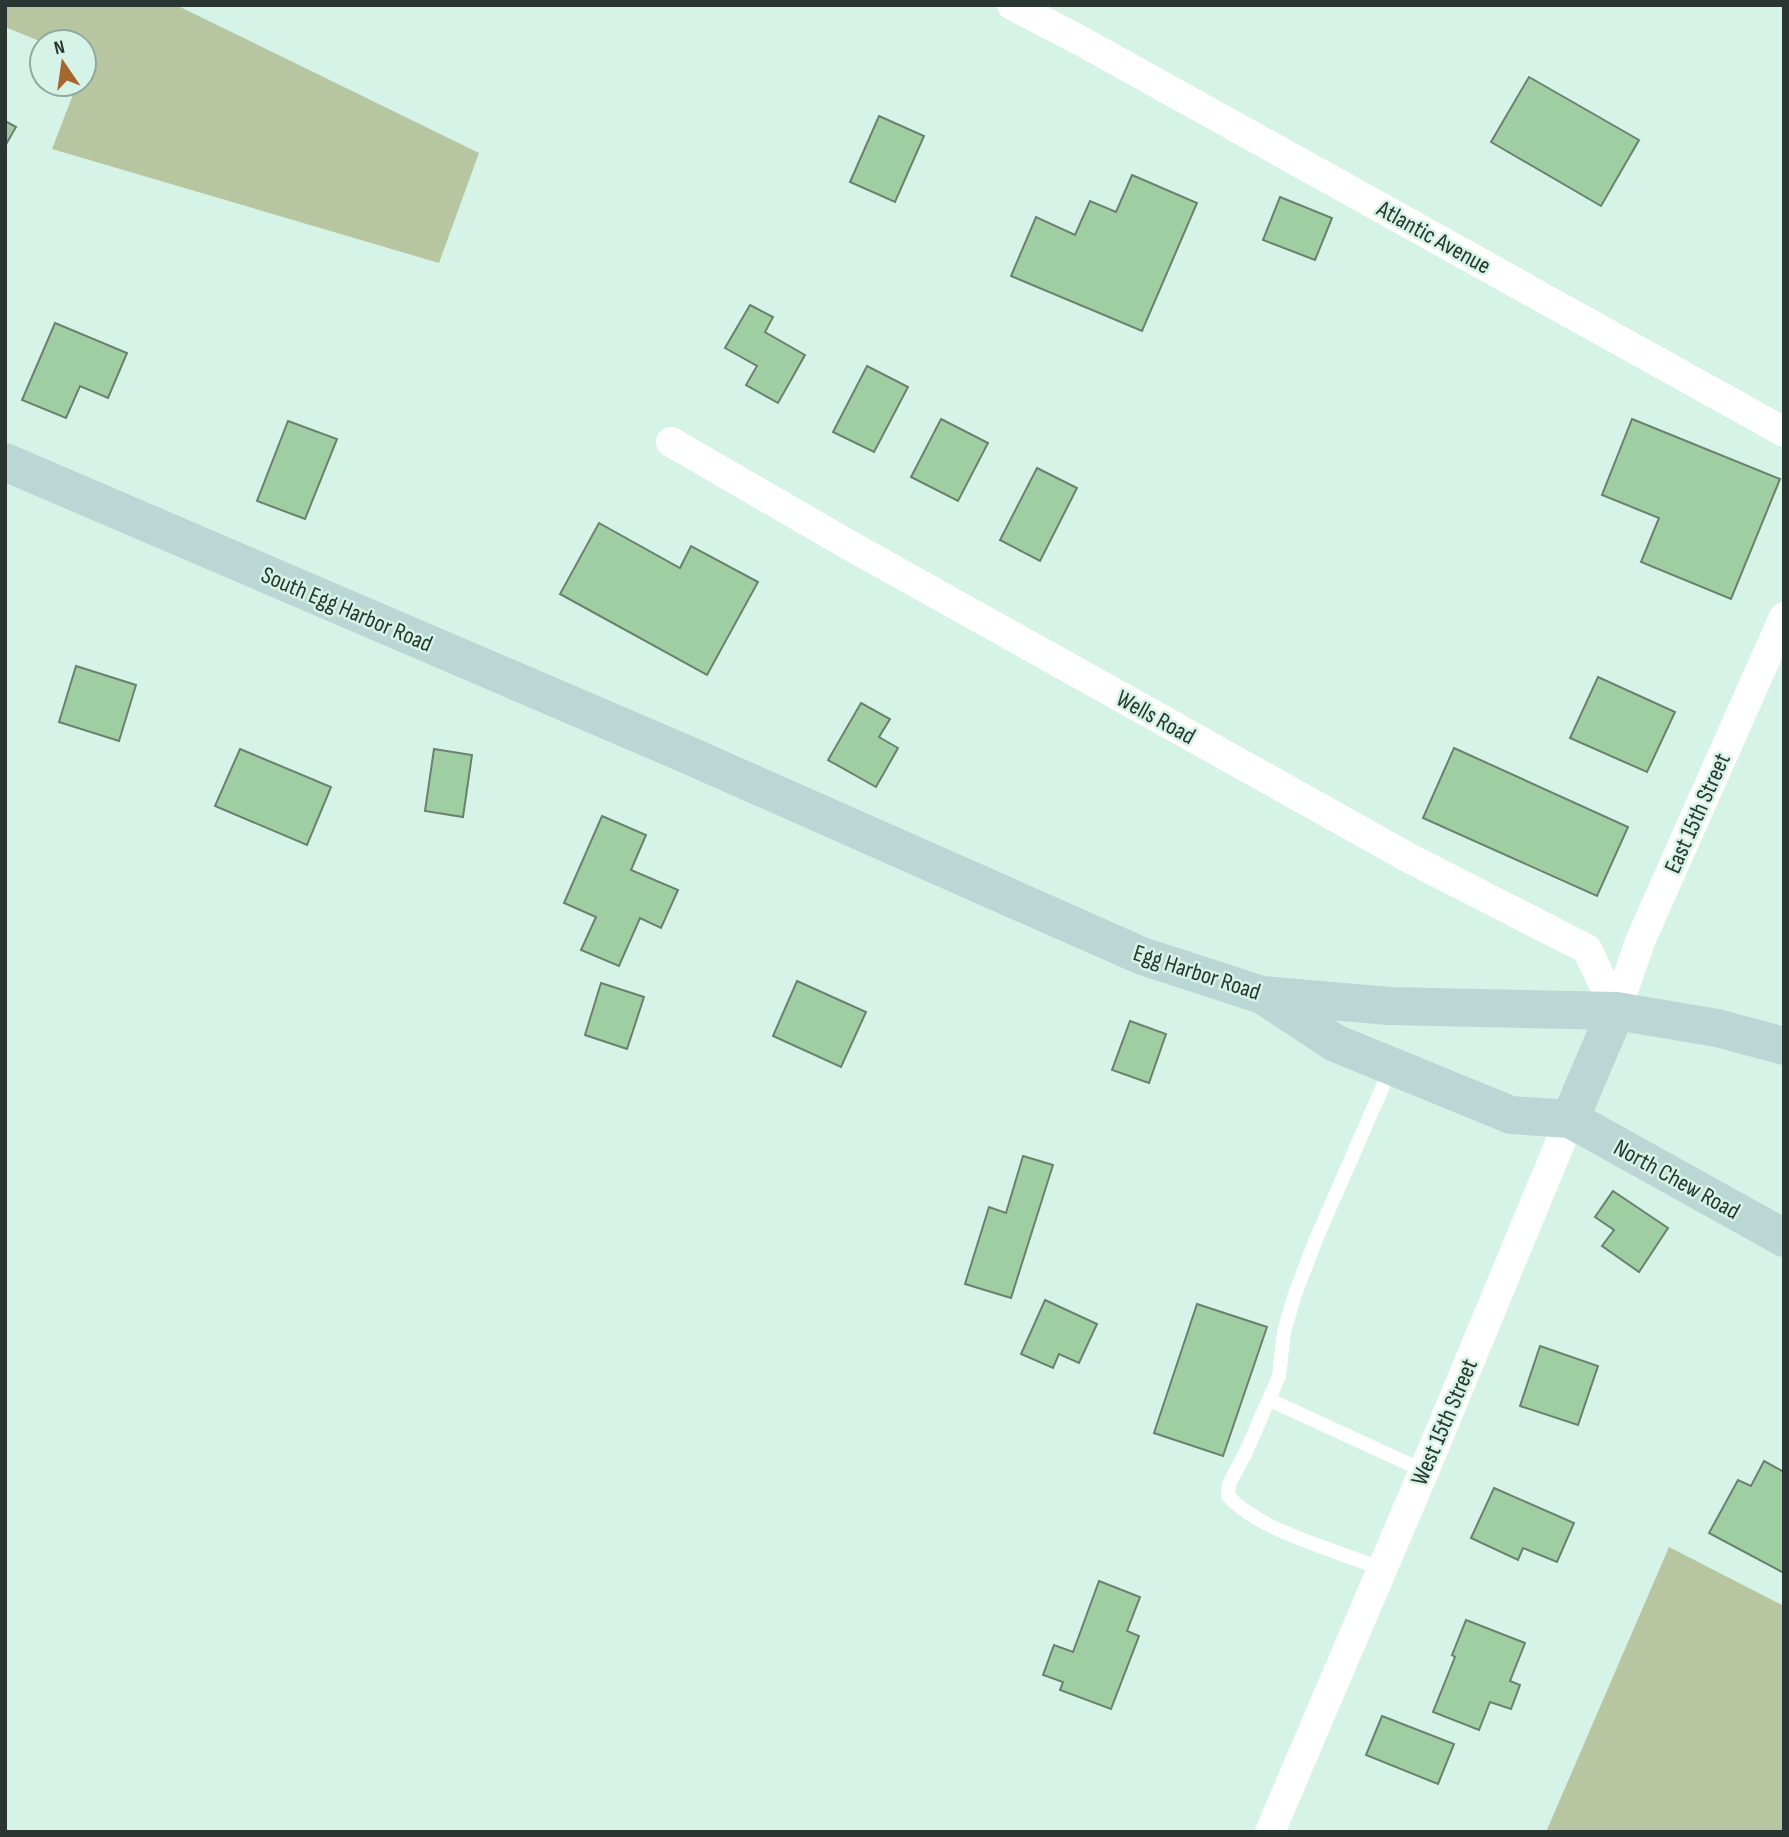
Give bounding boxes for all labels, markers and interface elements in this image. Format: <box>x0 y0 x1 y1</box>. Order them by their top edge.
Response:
north arrow <box>28 28 98 98</box>
text: N <box>52 36 67 60</box>
street label: Atlantic Avenue <box>1371 194 1496 281</box>
street label: South Egg Harbor Road <box>257 560 437 659</box>
street label: Wells Road <box>1111 684 1200 751</box>
street label: East 15th Street <box>1658 749 1737 878</box>
street label: Egg Harbor Road <box>1130 938 1264 1007</box>
street label: North Chew Road <box>1609 1133 1745 1226</box>
street label: West 15th Street <box>1405 1355 1484 1490</box>

